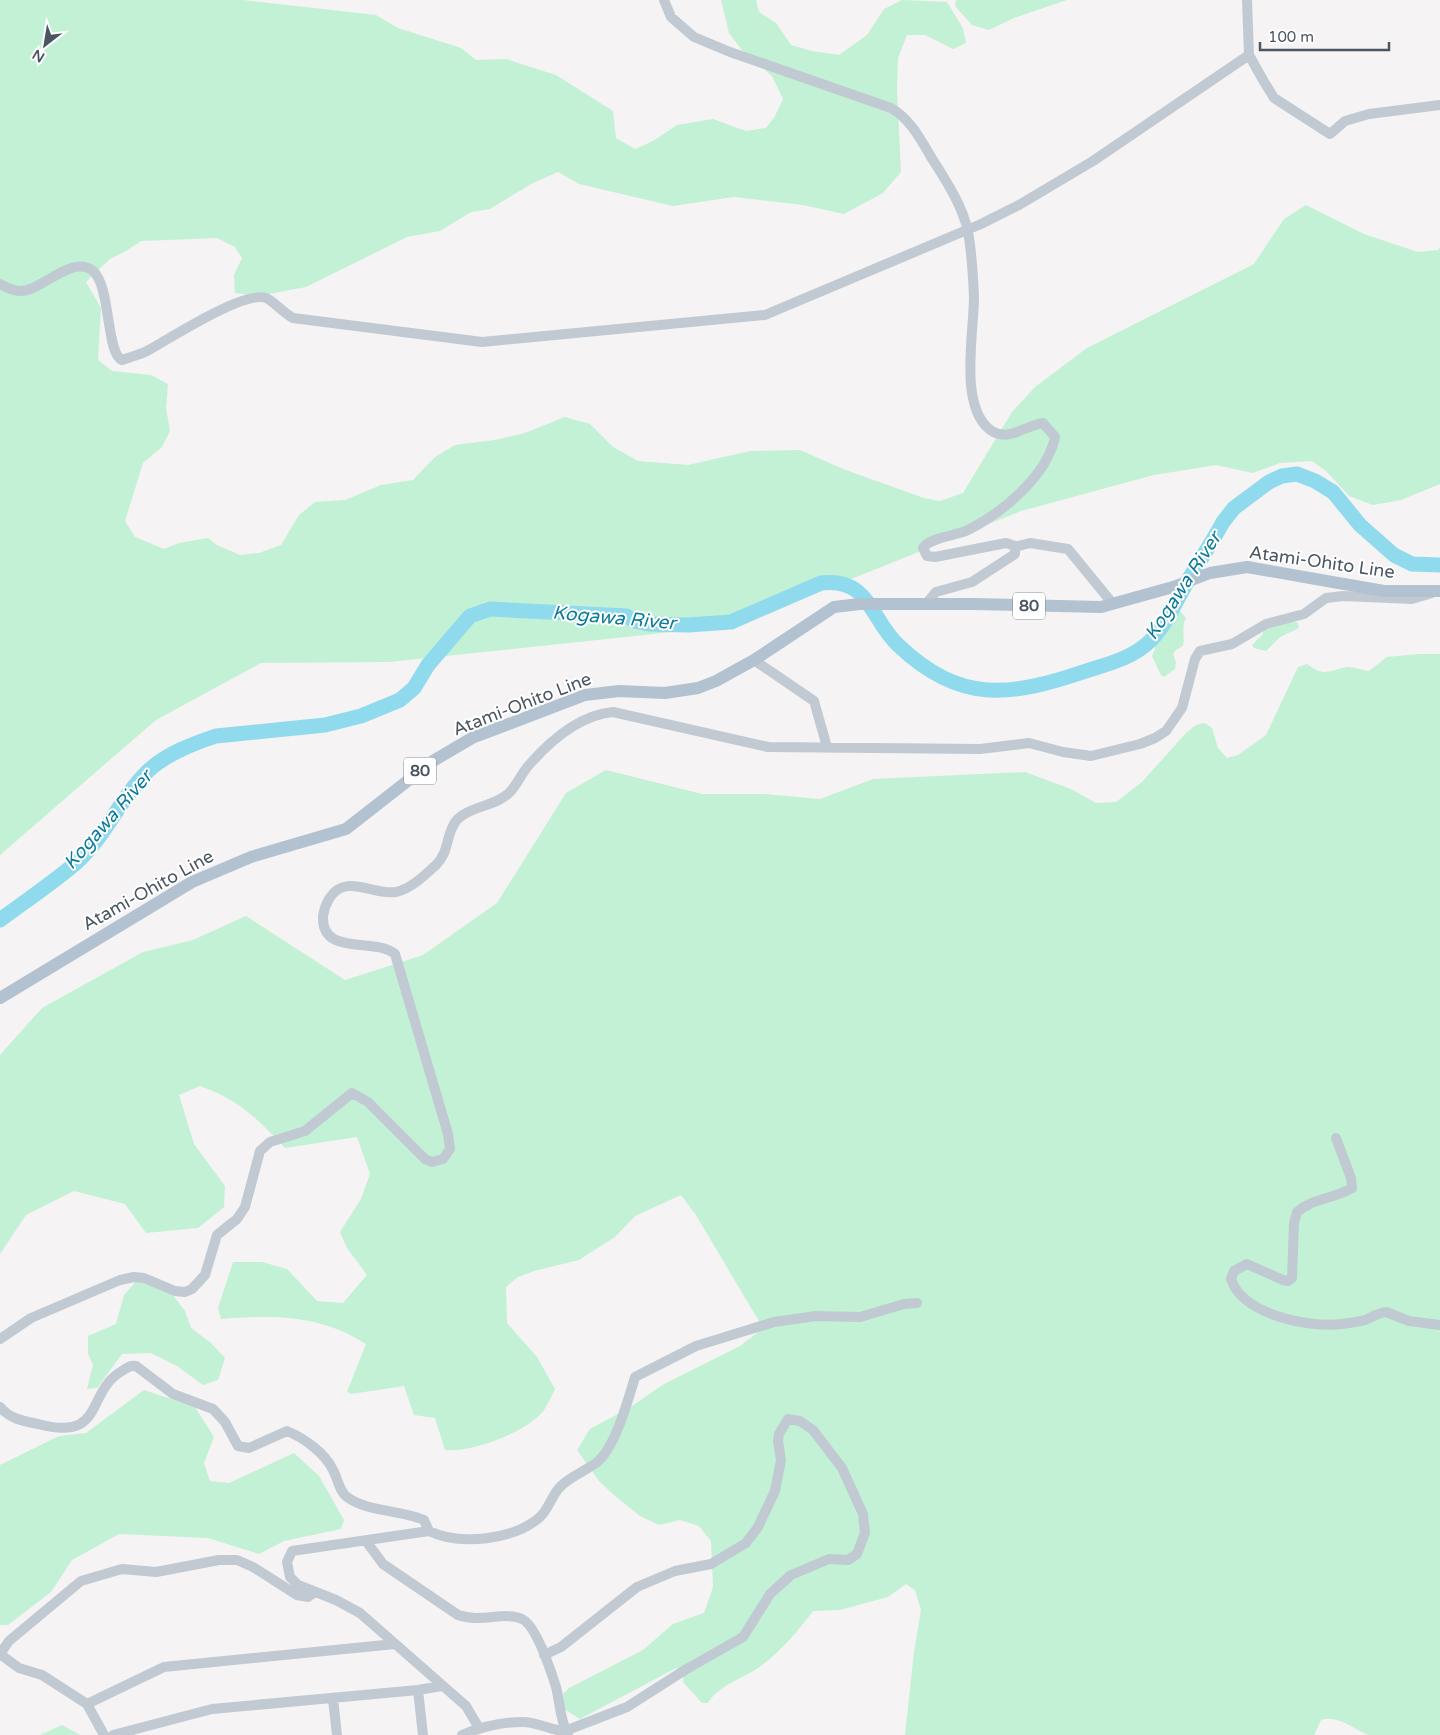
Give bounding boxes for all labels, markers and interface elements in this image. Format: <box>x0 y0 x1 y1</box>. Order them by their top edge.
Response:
north arrow <box>20 20 70 70</box>
scale bar <box>1260 20 1389 52</box>
text: 100 m <box>1268 28 1314 46</box>
text: N <box>29 46 48 66</box>
water label: Kogawa River <box>1140 526 1227 644</box>
street label: Atami-Ohito Line <box>1248 541 1396 583</box>
road number: 80 <box>1013 592 1045 620</box>
water label: Kogawa River <box>551 602 679 635</box>
street label: Atami-Ohito Line <box>450 667 594 741</box>
road number: 80 <box>404 758 436 784</box>
water label: Kogawa River <box>59 764 159 874</box>
street label: Atami-Ohito Line <box>79 845 217 935</box>

